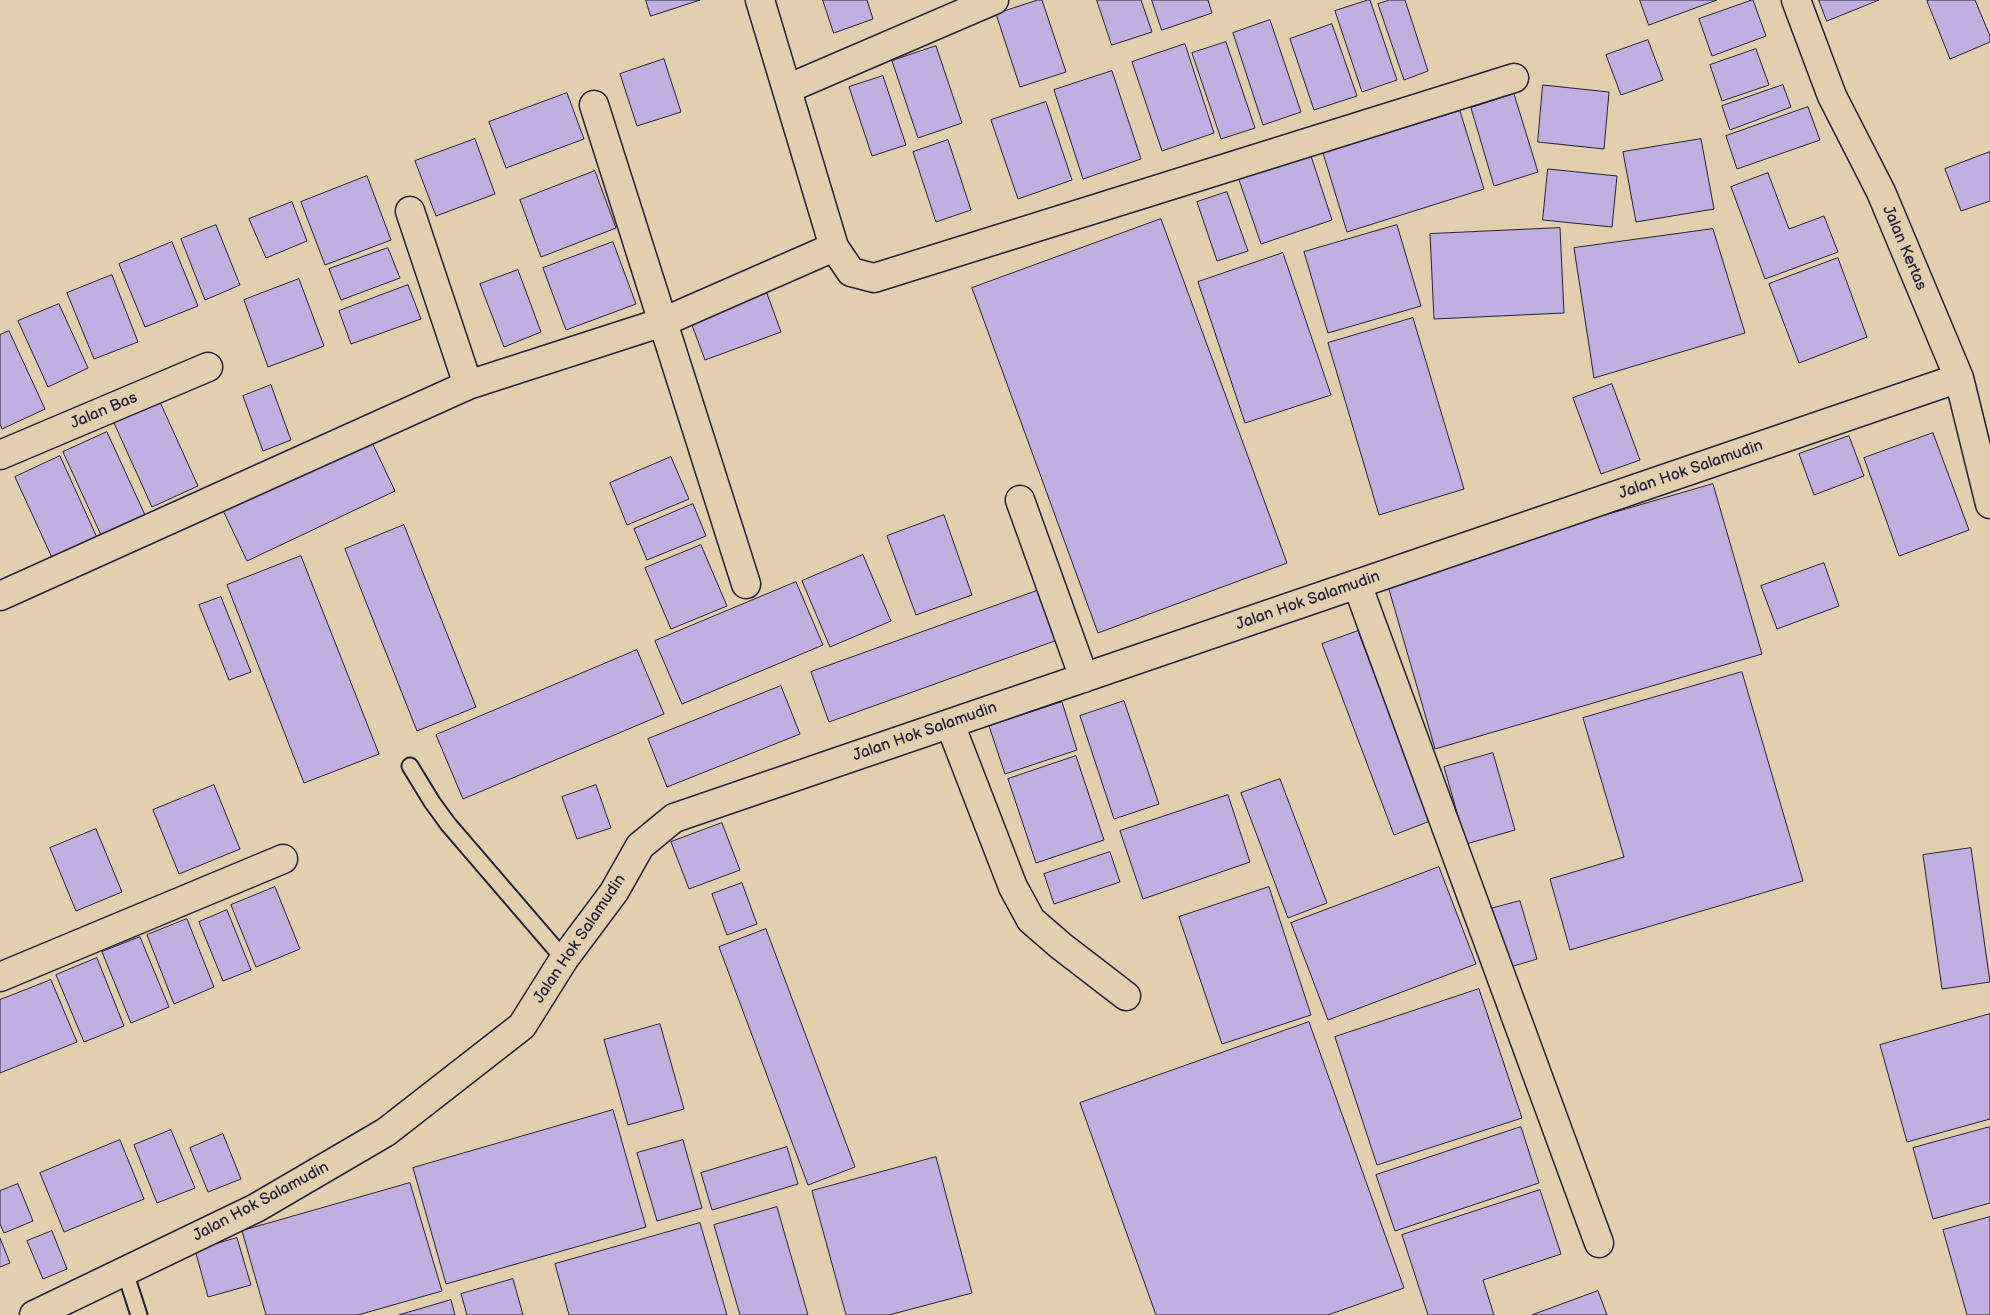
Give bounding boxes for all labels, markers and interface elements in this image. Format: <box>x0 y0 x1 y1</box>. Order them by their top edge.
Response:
street label: Jalan Kertas <box>1878 203 1930 293</box>
street label: Jalan Bas <box>68 388 140 434</box>
street label: Jalan Hok Salamudin <box>1616 436 1766 504</box>
street label: Jalan Hok Salamudin <box>1233 567 1383 635</box>
street label: Jalan Hok Salamudin <box>850 698 1000 766</box>
street label: Jalan Hok Salamudin <box>530 871 630 1007</box>
street label: Jalan Hok Salamudin <box>190 1158 332 1246</box>

